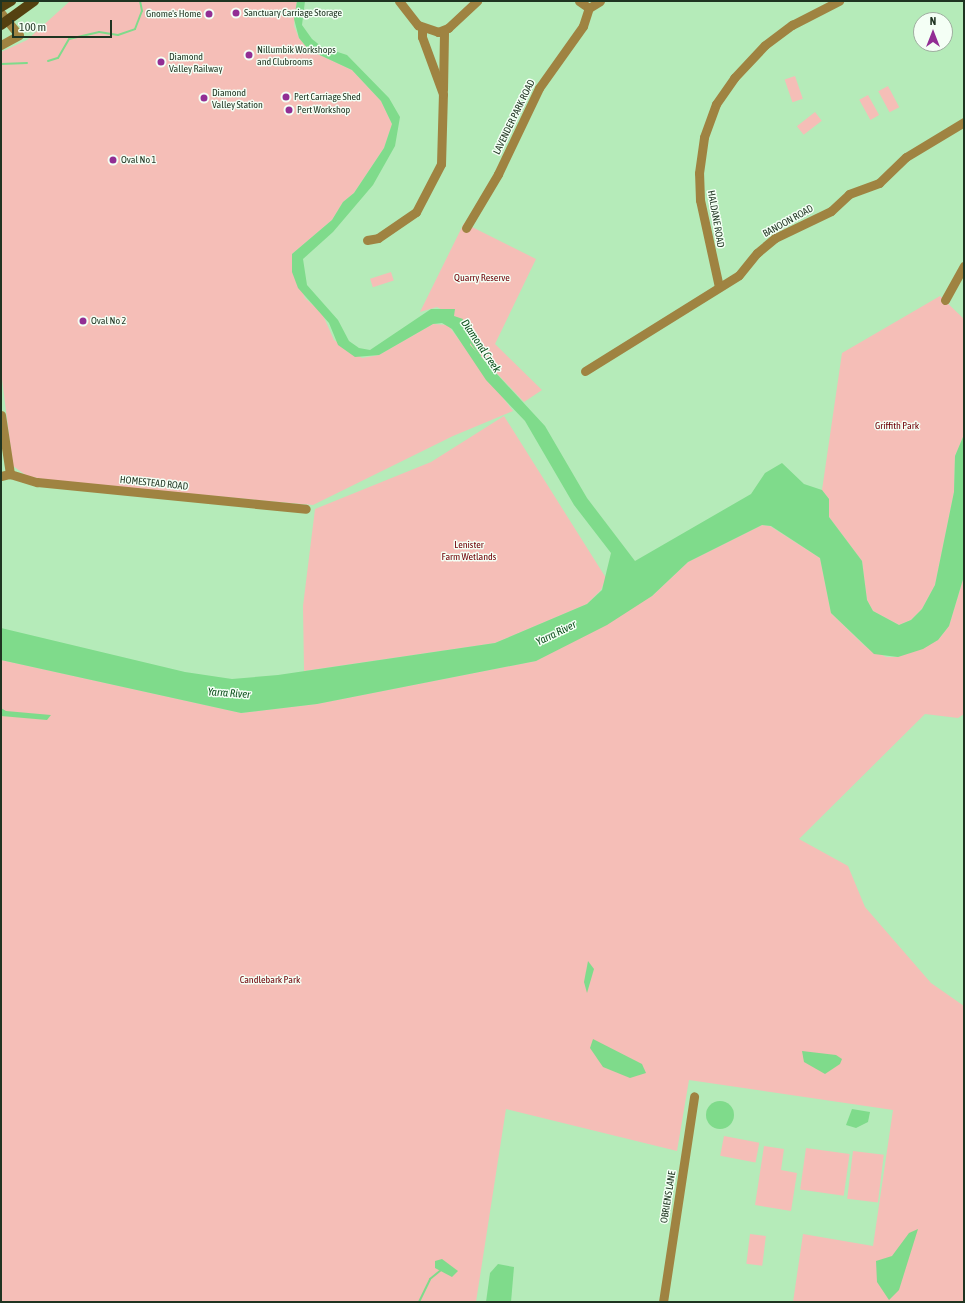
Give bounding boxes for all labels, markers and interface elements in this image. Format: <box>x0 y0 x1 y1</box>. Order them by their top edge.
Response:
place label: Sanctuary Carriage Storage <box>244 7 342 19</box>
place label: Gnome's Home <box>146 8 201 20</box>
marker: Sanctuary Carriage Storage <box>231 8 241 18</box>
marker: Gnome's Home <box>204 9 214 19</box>
scale bar <box>14 12 114 38</box>
north arrow <box>913 12 953 52</box>
text: N <box>930 15 936 27</box>
text: 100 m <box>19 20 46 34</box>
place label: Nillumbik Workshops and Clubrooms <box>257 43 336 66</box>
place label: Diamond Valley Railway <box>169 50 223 74</box>
marker: Nillumbik Workshops and Clubrooms <box>244 50 254 60</box>
marker: Diamond Valley Railway <box>156 57 166 67</box>
street label: LAVENDER PARK ROAD <box>491 78 537 156</box>
place label: Diamond Valley Station <box>212 86 263 110</box>
place label: Pert Carriage Shed <box>294 91 361 103</box>
marker: Pert Carriage Shed <box>281 92 291 102</box>
marker: Diamond Valley Station <box>199 93 209 103</box>
place label: Pert Workshop <box>297 104 350 116</box>
marker: Pert Workshop <box>284 105 294 115</box>
place label: Oval No 1 <box>121 154 156 166</box>
marker: Oval No 1 <box>108 155 118 165</box>
street label: HALDANE ROAD <box>705 189 727 249</box>
street label: BANOON ROAD <box>761 202 815 240</box>
park label: Quarry Reserve <box>454 272 510 284</box>
place label: Oval No 2 <box>91 315 126 327</box>
marker: Oval No 2 <box>78 316 88 326</box>
water label: Diamond Creek <box>458 317 504 375</box>
park label: Griffith Park <box>875 420 919 432</box>
street label: HOMESTEAD ROAD <box>119 473 189 493</box>
park label: Lenister Farm Wetlands <box>442 538 496 562</box>
water label: Yarra River <box>534 618 578 648</box>
water label: Yarra River <box>207 685 251 701</box>
park label: Candlebark Park <box>240 974 300 986</box>
street label: OBRIENS LANE <box>658 1170 678 1224</box>

